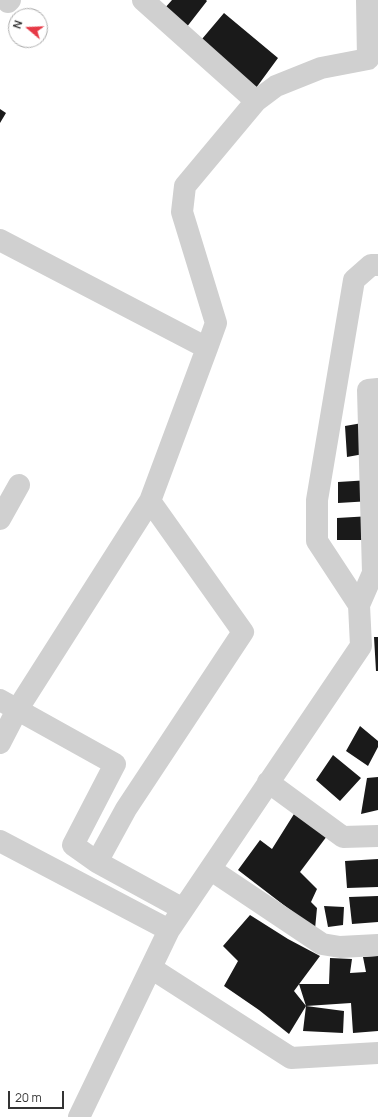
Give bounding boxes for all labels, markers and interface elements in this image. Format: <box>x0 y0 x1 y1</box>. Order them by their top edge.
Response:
north arrow <box>8 8 48 48</box>
text: N <box>9 18 26 30</box>
scale bar <box>10 1083 66 1109</box>
text: 20 m <box>15 1089 42 1106</box>

